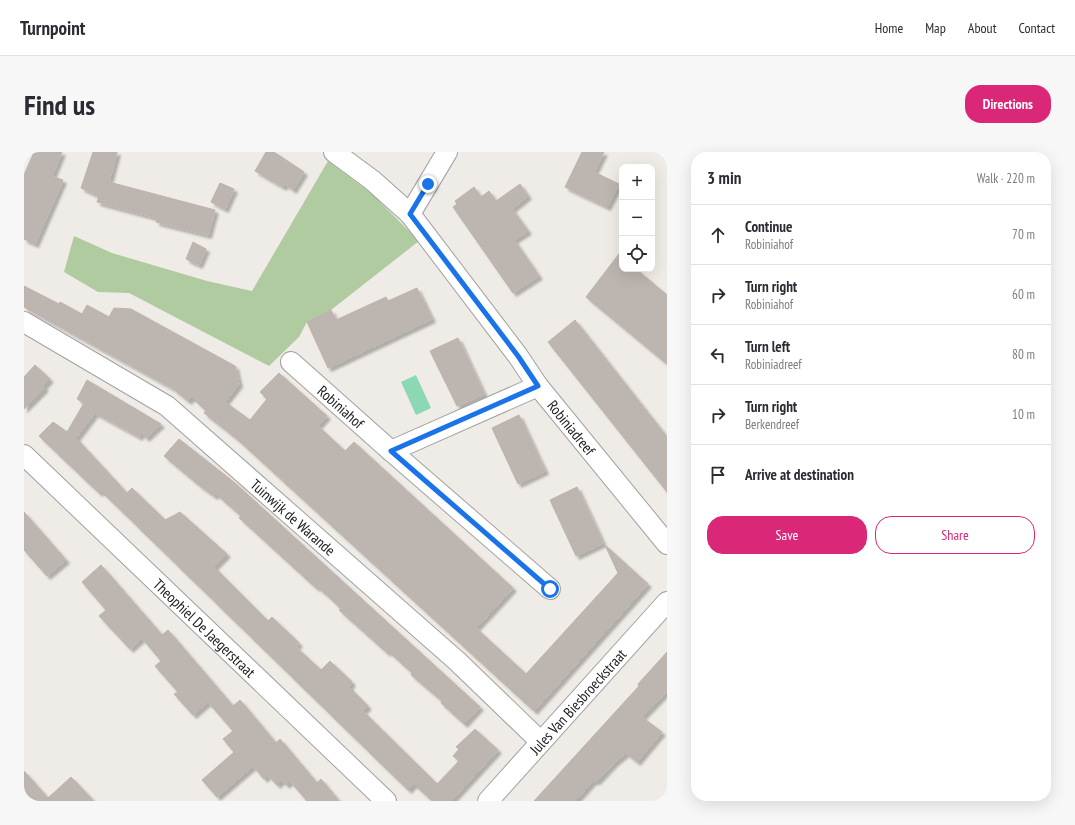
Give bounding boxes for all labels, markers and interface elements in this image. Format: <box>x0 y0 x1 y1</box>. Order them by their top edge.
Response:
text: Turnpoint <box>20 16 85 40</box>
text: Home <box>875 19 903 37</box>
text: Map <box>925 19 946 37</box>
text: About <box>968 19 997 37</box>
text: Contact <box>1019 19 1055 37</box>
button: Directions <box>965 85 1051 123</box>
text: Find us <box>24 86 95 123</box>
map controls <box>619 164 655 272</box>
button: + <box>619 164 655 200</box>
text: 3 min <box>707 167 741 189</box>
text: Walk · 220 m <box>977 170 1035 187</box>
route end <box>419 175 437 193</box>
button: − <box>619 200 655 236</box>
text: Continue <box>745 217 792 236</box>
icon: ahead <box>707 224 729 246</box>
text: 70 m <box>1012 226 1035 243</box>
button: locate <box>619 236 655 272</box>
text: Robiniahof <box>745 236 793 253</box>
text: Turn right <box>745 277 797 296</box>
icon: right <box>707 284 729 306</box>
text: 60 m <box>1012 286 1035 303</box>
text: Robiniahof <box>745 296 793 313</box>
text: Turn left <box>745 337 790 356</box>
icon: left <box>707 344 729 366</box>
text: 80 m <box>1012 346 1035 363</box>
text: Robiniadreef <box>745 356 802 373</box>
street label: Robiniahof <box>314 381 369 433</box>
street label: Robiniadreef <box>544 396 601 460</box>
text: Turn right <box>745 397 797 416</box>
icon: right <box>707 404 729 426</box>
text: 10 m <box>1012 406 1035 423</box>
text: Berkendreef <box>745 416 799 433</box>
icon: arrive <box>707 464 729 486</box>
text: Arrive at destination <box>745 465 854 484</box>
street label: Tuinwijk de Warande <box>247 475 340 559</box>
button: Save <box>707 516 867 554</box>
button: Share <box>875 516 1035 554</box>
street label: Theophiel De Jaegerstraat <box>150 574 260 681</box>
route start <box>541 580 559 598</box>
street label: Jules Van Biesbroeckstraat <box>525 645 630 759</box>

